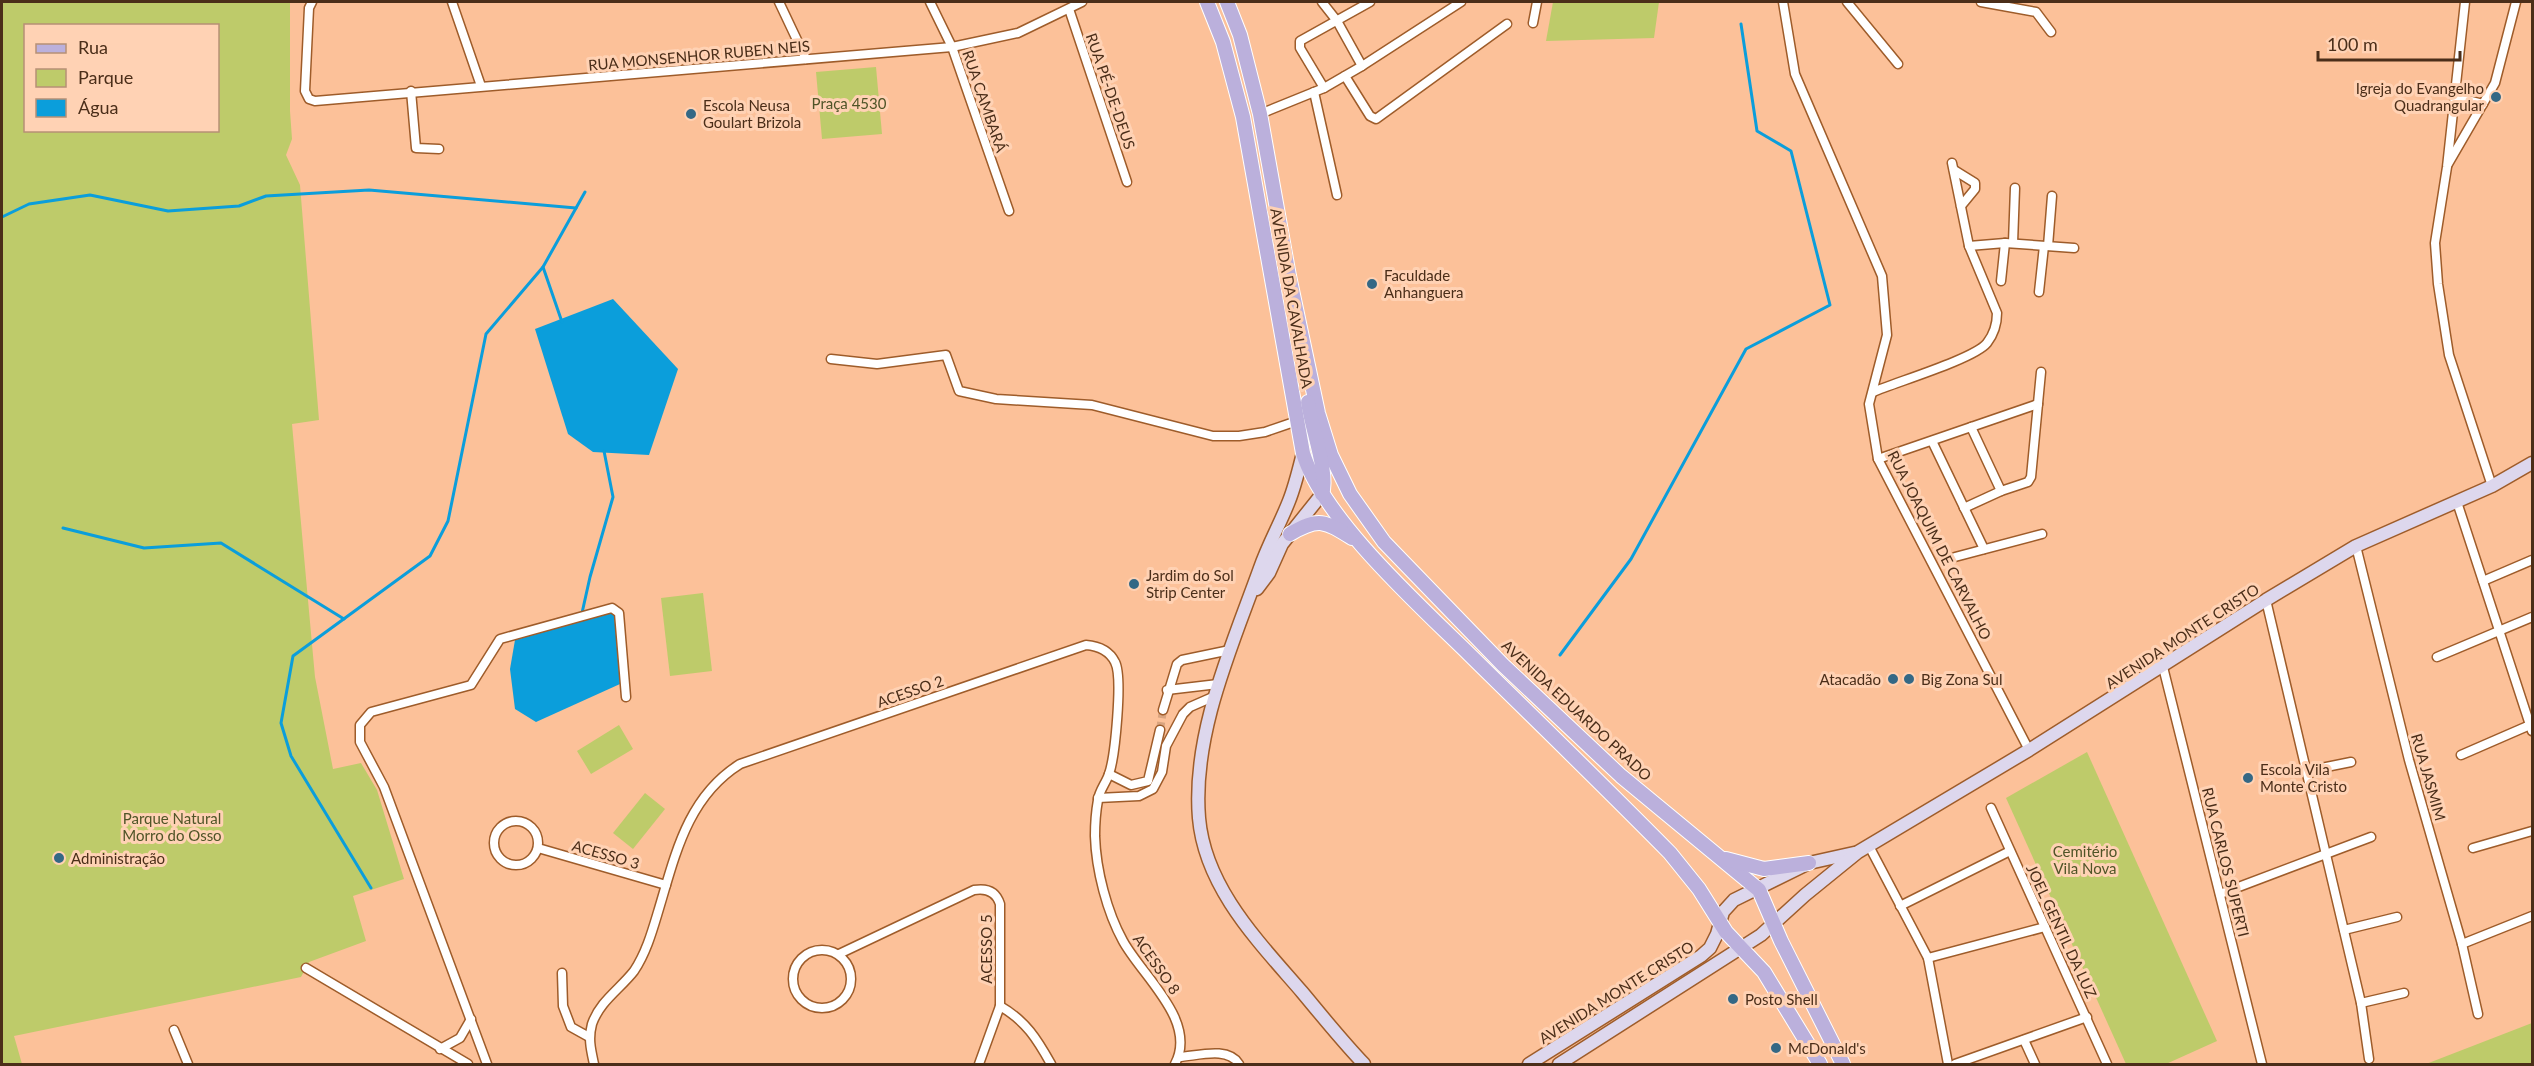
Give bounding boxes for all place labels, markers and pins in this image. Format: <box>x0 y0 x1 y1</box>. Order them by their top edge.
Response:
place label: Igreja do Evangelho Quadrangular <box>2356 79 2485 114</box>
marker: Igreja do Evangelho Quadrangular <box>2489 90 2503 104</box>
place label: Escola Neusa Goulart Brizola <box>703 96 801 131</box>
marker: Escola Neusa Goulart Brizola <box>684 107 698 121</box>
place label: Faculdade Anhanguera <box>1384 266 1464 301</box>
marker: Faculdade Anhanguera <box>1365 277 1379 291</box>
place label: Jardim do Sol Strip Center <box>1146 566 1234 601</box>
marker: Jardim do Sol Strip Center <box>1127 577 1141 591</box>
place label: Atacadão <box>1819 670 1881 688</box>
place label: Big Zona Sul <box>1921 670 2003 688</box>
marker: Atacadão <box>1886 672 1900 686</box>
marker: Big Zona Sul <box>1902 672 1916 686</box>
place label: Escola Vila Monte Cristo <box>2260 760 2347 795</box>
marker: Escola Vila Monte Cristo <box>2241 771 2255 785</box>
place label: Administração <box>71 849 165 867</box>
marker: Administração <box>52 851 66 865</box>
place label: Posto Shell <box>1745 990 1818 1008</box>
marker: Posto Shell <box>1726 992 1740 1006</box>
place label: McDonald's <box>1788 1039 1866 1057</box>
marker: McDonald's <box>1769 1041 1783 1055</box>

